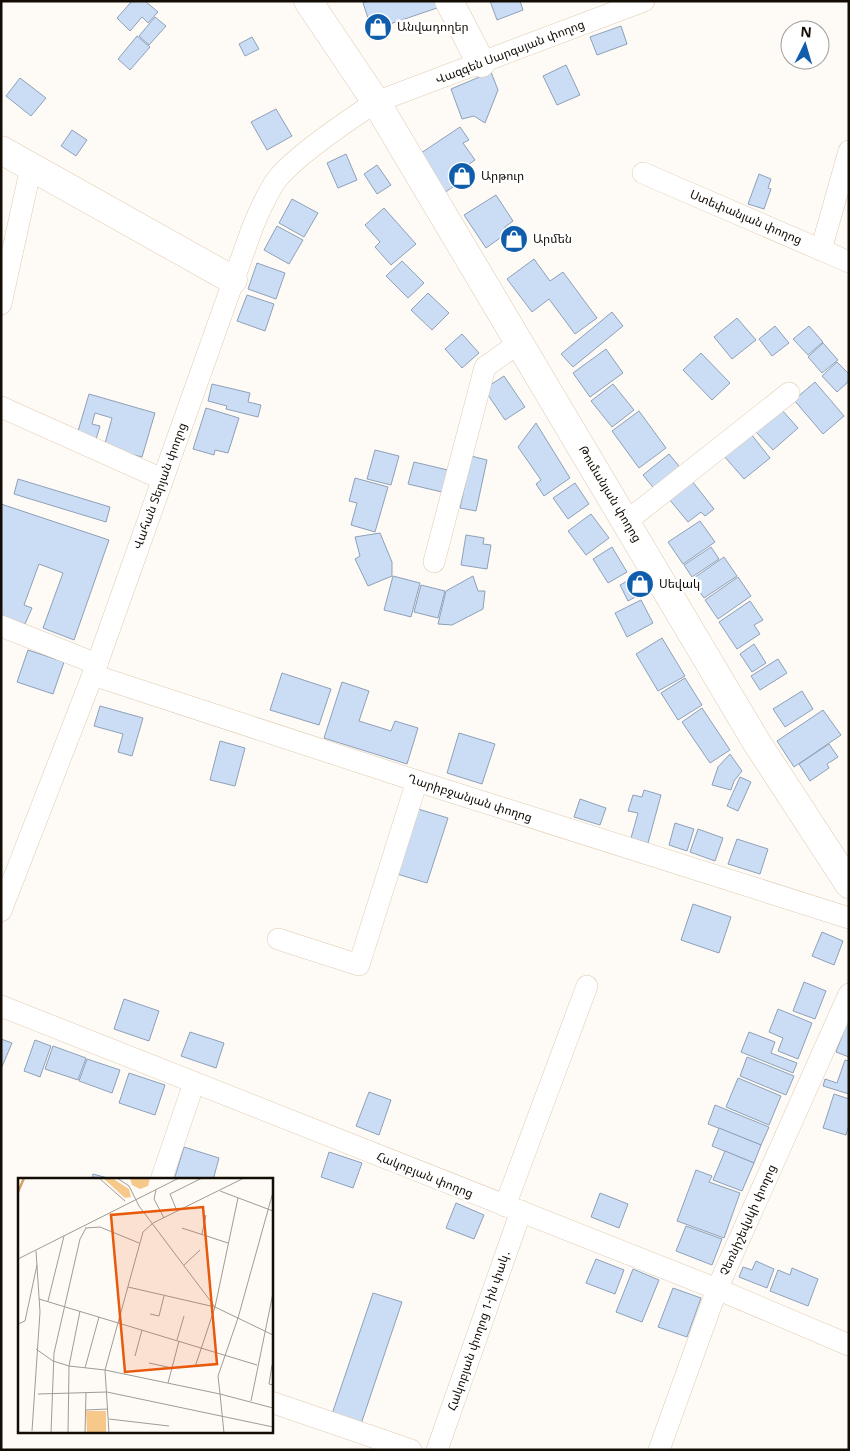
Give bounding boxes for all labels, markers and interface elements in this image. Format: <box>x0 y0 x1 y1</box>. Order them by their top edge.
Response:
shop icon: Անվադողեր <box>363 12 393 42</box>
street label: Վազգեն Սարգսյան փողոց <box>433 15 587 88</box>
place label: Անվադողեր <box>397 18 469 35</box>
north arrow <box>780 20 830 70</box>
text: N <box>800 22 813 42</box>
shop icon: Արթուր <box>447 161 477 191</box>
place label: Արթուր <box>481 167 524 184</box>
street label: Ստեփանյան փողոց <box>687 185 805 248</box>
shop icon: Արմեն <box>499 224 529 254</box>
place label: Արմեն <box>533 230 572 247</box>
street label: Վահան Տերյան փողոց <box>129 420 190 552</box>
street label: Թումանյան փողոց <box>575 442 646 545</box>
shop icon: Սեվակ <box>625 569 655 599</box>
place label: Սեվակ <box>659 575 700 592</box>
street label: Ղարիբջանյան փողոց <box>406 769 535 826</box>
street label: Հակոբյան փողոց <box>374 1147 476 1202</box>
street label: Չեռնիշեվսկի փողոց <box>715 1161 780 1278</box>
inset map <box>18 1178 272 1434</box>
street label: Հակոբյան փողոց 1-ին փակ․ <box>443 1247 514 1413</box>

